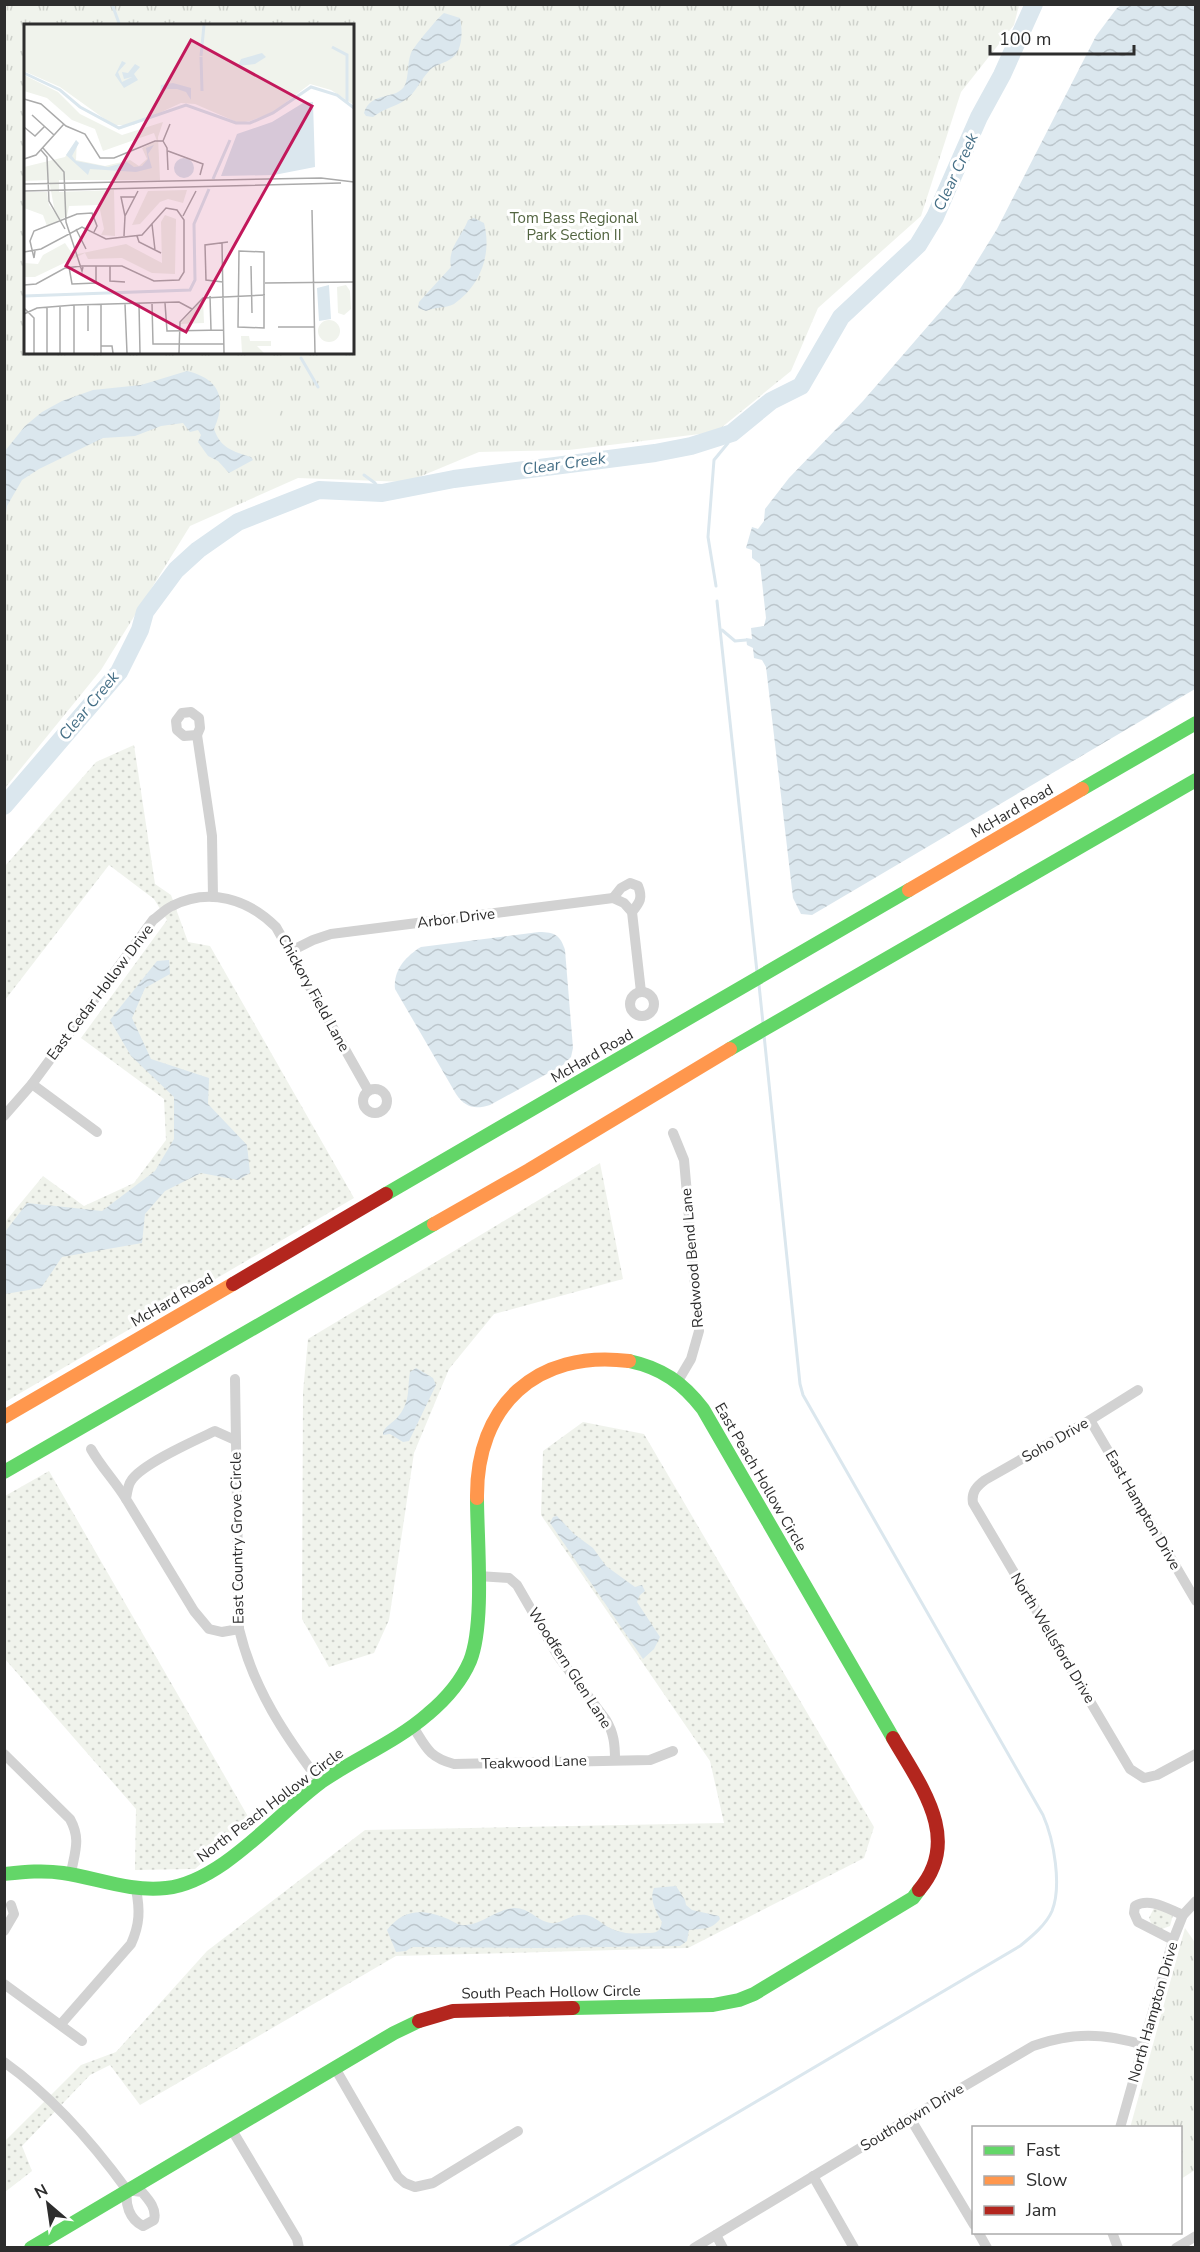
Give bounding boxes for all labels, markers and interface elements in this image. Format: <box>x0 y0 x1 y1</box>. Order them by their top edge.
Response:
scale bar <box>990 18 1134 56</box>
inset map <box>24 24 354 354</box>
text: 100 m <box>999 27 1051 51</box>
water label: Clear Creek <box>928 129 984 215</box>
park label: Tom Bass Regional Park Section II <box>510 208 639 245</box>
water label: Clear Creek <box>521 447 608 481</box>
water label: Clear Creek <box>54 666 125 745</box>
street label: McHard Road <box>967 779 1057 843</box>
street label: Arbor Drive <box>416 903 496 933</box>
street label: East Cedar Hollow Drive <box>42 920 158 1064</box>
street label: Chickory Field Lane <box>273 931 355 1055</box>
street label: McHard Road <box>547 1024 637 1088</box>
street label: Redwood Bend Lane <box>676 1187 708 1329</box>
street label: McHard Road <box>127 1268 217 1332</box>
street label: East Peach Hollow Circle <box>710 1399 812 1555</box>
street label: Soho Drive <box>1018 1413 1092 1467</box>
street label: East Hampton Drive <box>1101 1446 1185 1574</box>
street label: East Country Grove Circle <box>225 1452 249 1624</box>
street label: North Wellsford Drive <box>1006 1569 1100 1707</box>
street label: Woodfern Glen Lane <box>524 1604 616 1732</box>
street label: North Peach Hollow Circle <box>193 1743 347 1867</box>
street label: Teakwood Lane <box>481 1750 587 1774</box>
street label: North Hampton Drive <box>1123 1939 1183 2085</box>
street label: South Peach Hollow Circle <box>461 1980 641 2004</box>
street label: Southdown Drive <box>857 2078 967 2156</box>
legend <box>972 2126 1182 2234</box>
text: Fast <box>1026 2138 1061 2162</box>
text: Slow <box>1026 2168 1067 2192</box>
north arrow <box>18 2174 78 2234</box>
text: N <box>31 2179 52 2204</box>
text: Jam <box>1025 2198 1057 2222</box>

